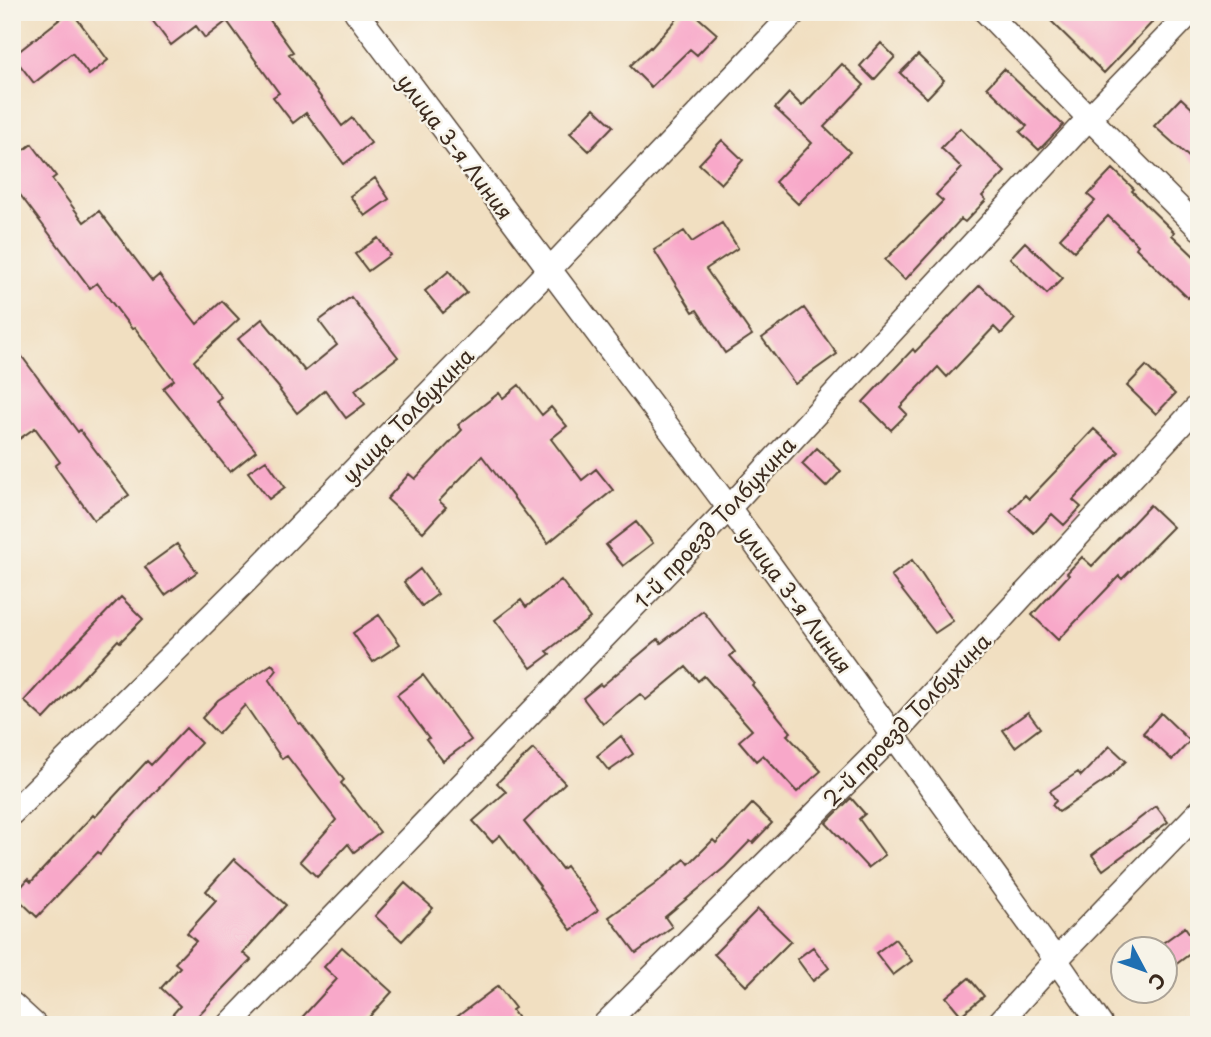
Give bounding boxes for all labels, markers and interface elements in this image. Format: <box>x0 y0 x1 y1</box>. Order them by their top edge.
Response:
street label: улица 3-я Линия <box>390 66 522 226</box>
street label: улица Толбухина <box>334 339 481 490</box>
street label: 1-й проезд Толбухина <box>626 428 803 615</box>
street label: улица 3-я Линия <box>731 519 861 679</box>
street label: 2-й проезд Толбухина <box>815 625 998 813</box>
north arrow <box>1110 936 1180 1006</box>
text: С <box>1142 967 1173 996</box>

